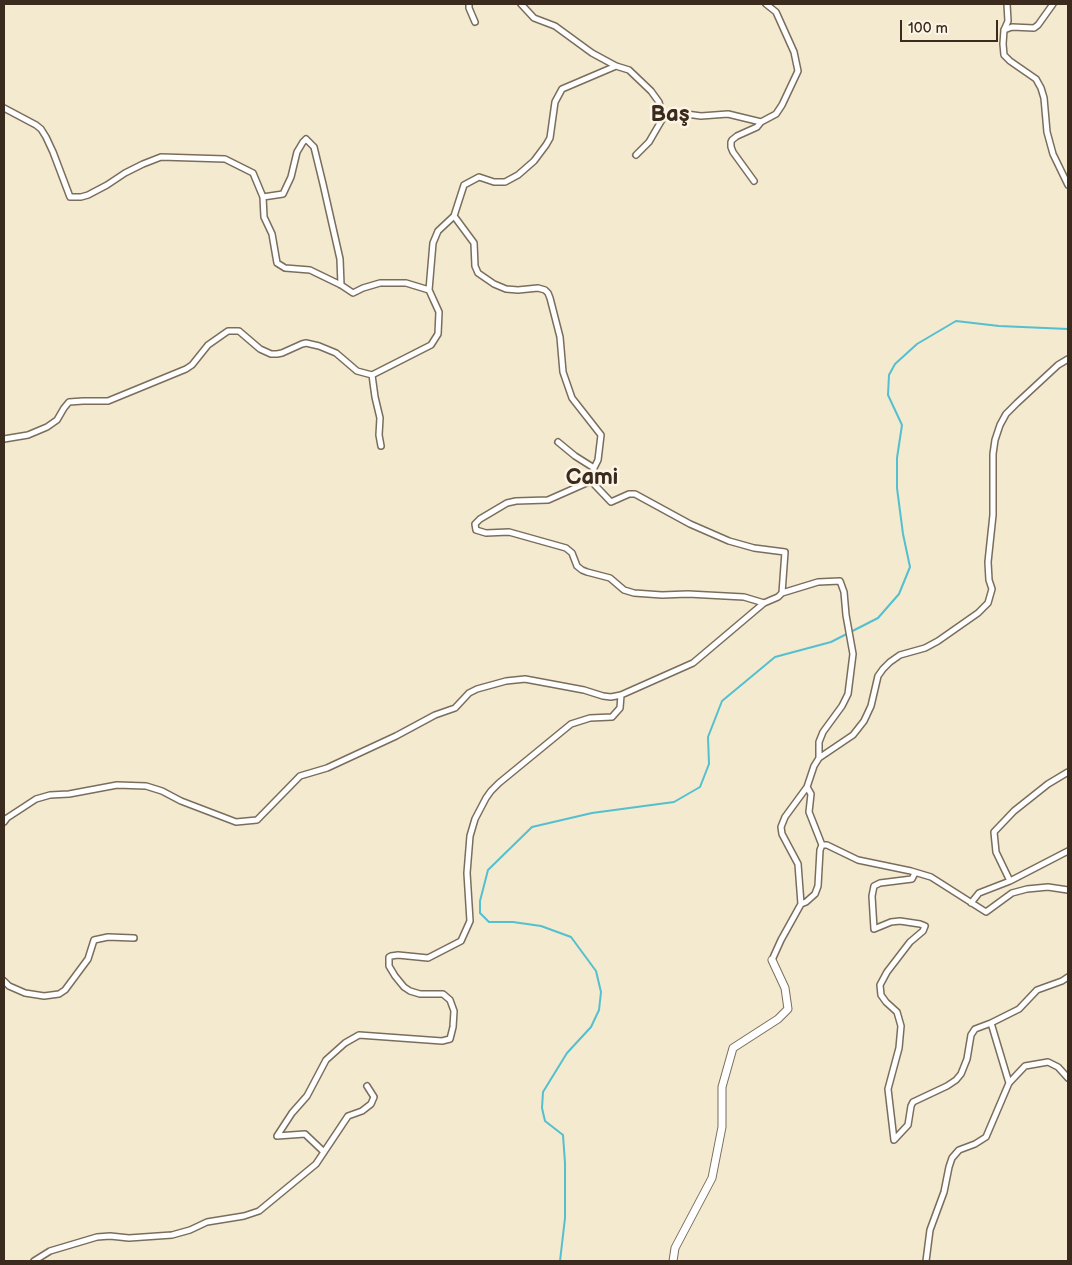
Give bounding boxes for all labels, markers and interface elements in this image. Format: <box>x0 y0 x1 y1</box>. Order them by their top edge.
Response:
scale bar <box>902 10 1000 42</box>
text: 100 m <box>908 19 948 38</box>
district label: Baş <box>651 102 689 128</box>
district label: Cami <box>566 465 618 491</box>

